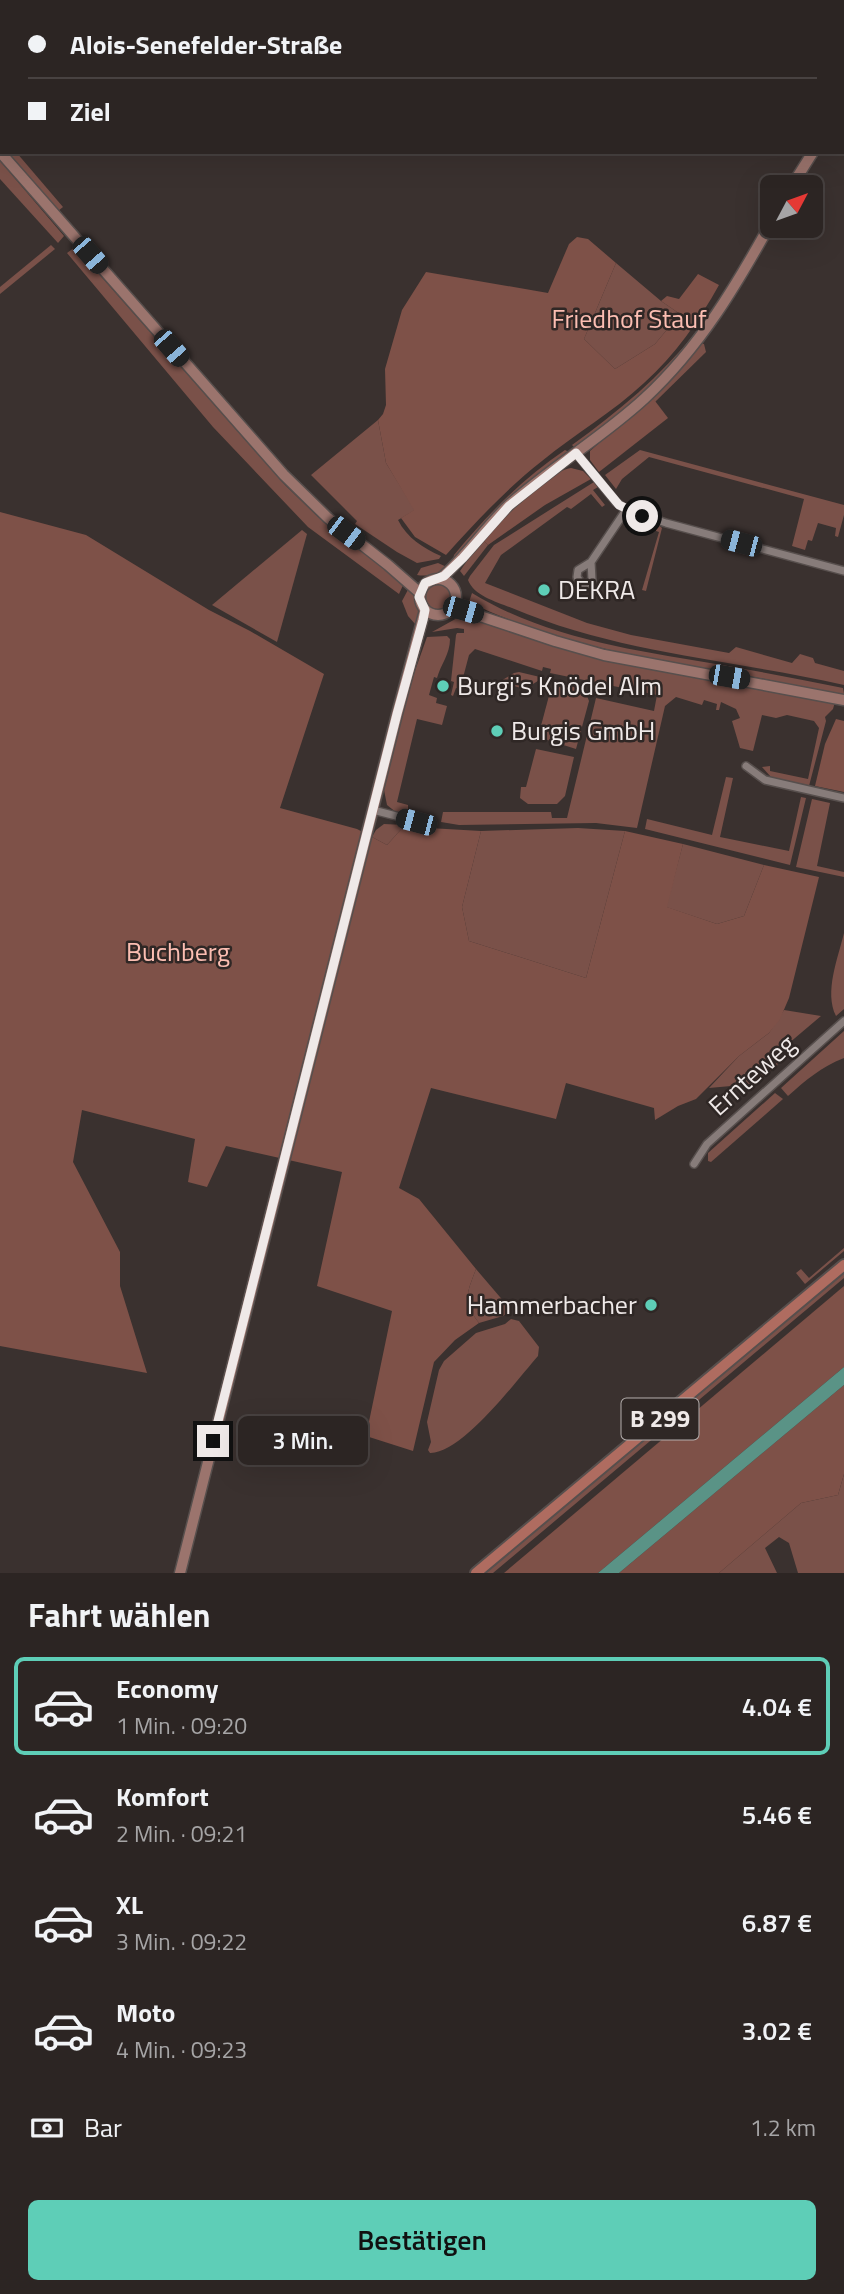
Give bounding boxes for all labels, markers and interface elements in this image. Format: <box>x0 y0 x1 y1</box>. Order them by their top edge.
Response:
text: Alois-Senefelder-Straße <box>70 25 342 64</box>
text: Ziel <box>70 92 111 131</box>
north arrow <box>760 175 822 238</box>
map controls <box>760 175 823 238</box>
car <box>69 232 112 278</box>
park label: Friedhof Stauf <box>551 299 707 338</box>
car <box>150 325 193 371</box>
route start <box>626 500 658 532</box>
car <box>323 512 370 554</box>
car <box>718 527 765 559</box>
place label: DEKRA <box>558 570 635 609</box>
marker: DEKRA <box>536 582 552 598</box>
car <box>440 594 487 626</box>
car <box>707 663 752 691</box>
place label: Burgi's Knödel Alm <box>457 666 662 705</box>
marker: Burgi's Knödel Alm <box>435 678 451 694</box>
place label: Burgis GmbH <box>511 711 655 750</box>
marker: Burgis GmbH <box>489 723 505 739</box>
car <box>393 806 440 838</box>
park label: Buchberg <box>126 932 230 971</box>
street label: Ernteweg <box>699 1025 804 1124</box>
place label: Hammerbacher <box>467 1285 637 1324</box>
marker: Hammerbacher <box>643 1297 659 1313</box>
road number: B 299 <box>622 1399 698 1440</box>
callout: 3 Min. <box>238 1416 367 1466</box>
text: 3 Min. <box>272 1423 334 1458</box>
route end <box>197 1425 229 1457</box>
text: Fahrt wählen <box>28 1591 211 1639</box>
text: Economy <box>116 1669 218 1708</box>
icon: car <box>32 1675 95 1738</box>
text: 4.04 € <box>742 1687 812 1726</box>
text: 1 Min. · 09:20 <box>116 1708 247 1743</box>
text: Komfort <box>116 1777 209 1816</box>
icon: car <box>32 1783 95 1846</box>
text: 5.46 € <box>742 1795 812 1834</box>
text: 2 Min. · 09:21 <box>116 1816 247 1851</box>
text: XL <box>116 1885 143 1924</box>
icon: car <box>32 1891 95 1954</box>
text: 6.87 € <box>742 1903 812 1942</box>
text: 3 Min. · 09:22 <box>116 1924 247 1959</box>
text: Moto <box>116 1993 175 2032</box>
icon: car <box>32 1999 95 2062</box>
text: 3.02 € <box>742 2011 812 2050</box>
text: 4 Min. · 09:23 <box>116 2032 247 2067</box>
text: Bar <box>84 2108 122 2147</box>
icon: cash <box>28 2109 66 2147</box>
text: 1.2 km <box>750 2110 816 2145</box>
button: Bestätigen <box>28 2200 816 2280</box>

